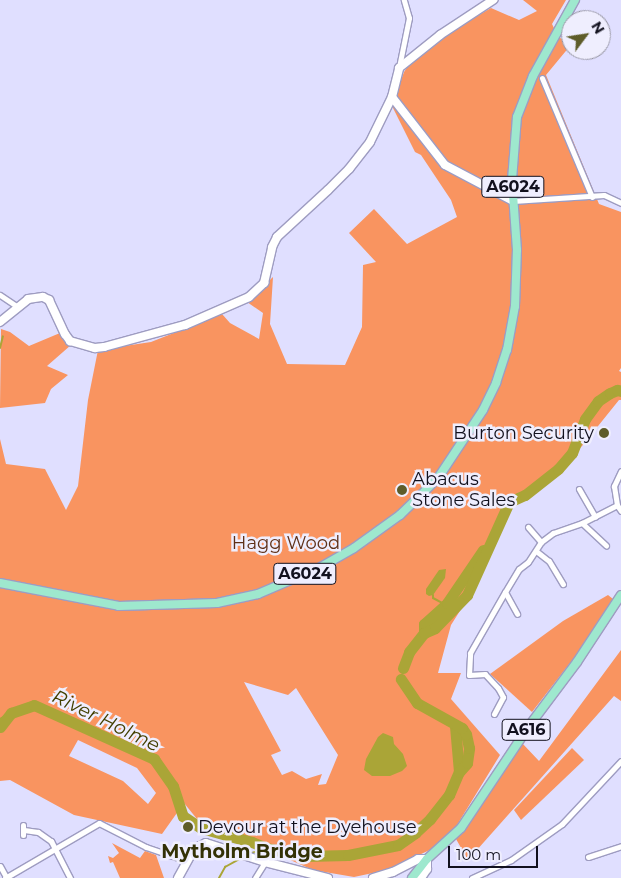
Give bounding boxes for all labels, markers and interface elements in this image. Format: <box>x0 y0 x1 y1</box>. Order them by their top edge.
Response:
north arrow <box>561 10 611 60</box>
text: N <box>587 18 609 37</box>
road number: A6024 <box>480 173 546 200</box>
place label: Burton Security <box>453 422 594 444</box>
marker: Burton Security <box>598 427 610 439</box>
place label: Abacus Stone Sales <box>412 469 515 512</box>
marker: Abacus Stone Sales <box>396 484 408 496</box>
park label: Hagg Wood <box>232 532 340 554</box>
road number: A6024 <box>272 560 338 588</box>
water label: River Holme <box>48 685 164 757</box>
road number: A616 <box>501 716 551 744</box>
place label: Devour at the Dyehouse <box>198 816 417 838</box>
marker: Devour at the Dyehouse <box>182 821 194 833</box>
scale bar <box>451 836 541 868</box>
district label: Mytholm Bridge <box>161 841 323 863</box>
text: 100 m <box>456 845 501 864</box>

